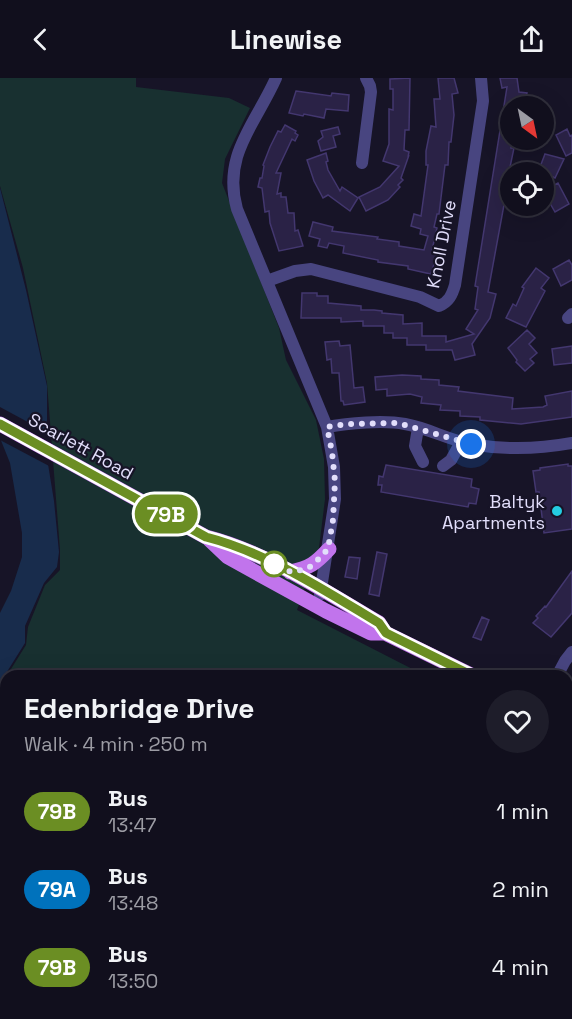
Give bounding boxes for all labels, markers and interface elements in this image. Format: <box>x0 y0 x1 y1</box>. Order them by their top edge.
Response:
text: Linewise <box>230 22 342 57</box>
icon: back <box>24 23 57 56</box>
icon: share <box>515 23 548 56</box>
north arrow <box>500 96 554 150</box>
map controls <box>500 96 554 216</box>
button: locate <box>500 162 554 216</box>
street label: Knoll Drive <box>421 198 461 290</box>
street label: Scarlett Road <box>24 408 138 484</box>
your location <box>456 429 486 459</box>
place label: Baltyk Apartments <box>442 490 545 534</box>
line badge: 79B <box>132 494 201 534</box>
text: 79B <box>147 501 185 528</box>
marker: Baltyk Apartments <box>550 504 564 518</box>
unlabelled marker <box>261 551 287 577</box>
text: Edenbridge Drive <box>24 690 254 726</box>
button: heart <box>486 690 549 753</box>
text: Walk · 4 min · 250 m <box>24 731 208 757</box>
text: Bus <box>108 784 148 812</box>
text: 1 min <box>496 797 549 825</box>
text: 79B <box>38 798 76 825</box>
text: 13:47 <box>108 812 157 838</box>
text: Bus <box>108 862 148 890</box>
text: 2 min <box>492 875 549 903</box>
text: 79A <box>38 876 76 903</box>
text: 13:48 <box>108 890 158 916</box>
text: Bus <box>108 940 148 968</box>
text: 4 min <box>492 953 549 981</box>
text: 79B <box>38 954 76 981</box>
text: 13:50 <box>108 968 158 994</box>

